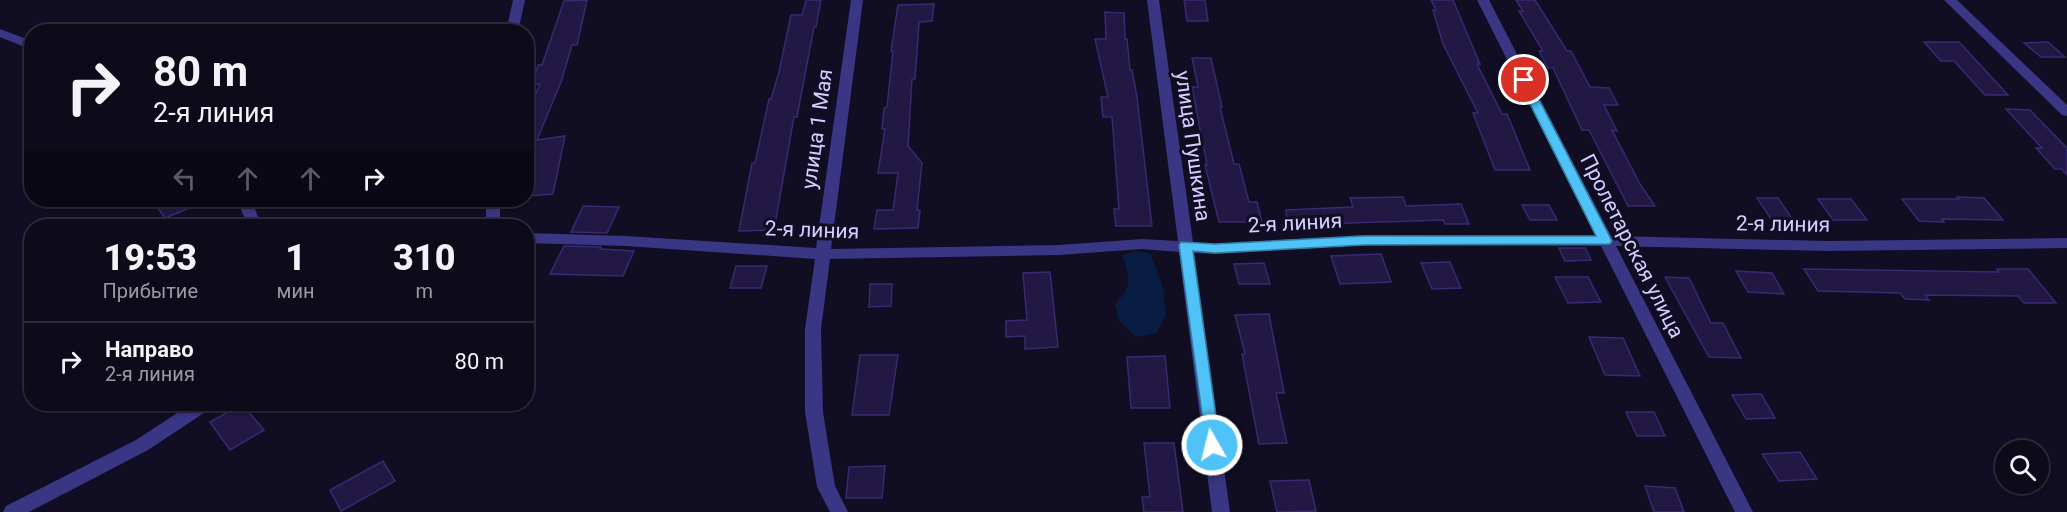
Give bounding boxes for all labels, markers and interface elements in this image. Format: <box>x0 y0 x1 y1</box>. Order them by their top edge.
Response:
text: 80 m <box>153 47 248 96</box>
icon: right <box>54 48 132 126</box>
pin <box>1498 54 1549 105</box>
icon: arrive <box>1507 63 1540 96</box>
street label: улица 1 Мая <box>797 67 837 191</box>
street label: улица Пушкина <box>1171 69 1215 223</box>
text: 2-я линия <box>153 97 274 129</box>
street label: Пролетарская улица <box>1575 150 1689 342</box>
icon: left <box>168 162 201 195</box>
icon: ahead <box>231 162 264 195</box>
icon: ahead <box>294 162 327 195</box>
icon: right <box>357 162 390 195</box>
street label: 2-я линия <box>1247 209 1343 237</box>
street label: 2-я линия <box>1736 211 1830 237</box>
street label: 2-я линия <box>764 216 860 244</box>
text: 19:53 <box>104 237 197 279</box>
text: 1 <box>285 237 306 279</box>
text: 310 <box>393 237 455 279</box>
text: Прибытие <box>103 279 198 303</box>
text: мин <box>277 279 315 303</box>
text: m <box>415 279 433 303</box>
text: Направо <box>105 337 194 362</box>
icon: right <box>54 345 87 378</box>
text: 80 m <box>455 349 504 374</box>
text: 2-я линия <box>105 362 195 386</box>
position arrow <box>1180 413 1244 477</box>
map controls <box>1995 440 2049 494</box>
button: search <box>1995 440 2049 494</box>

